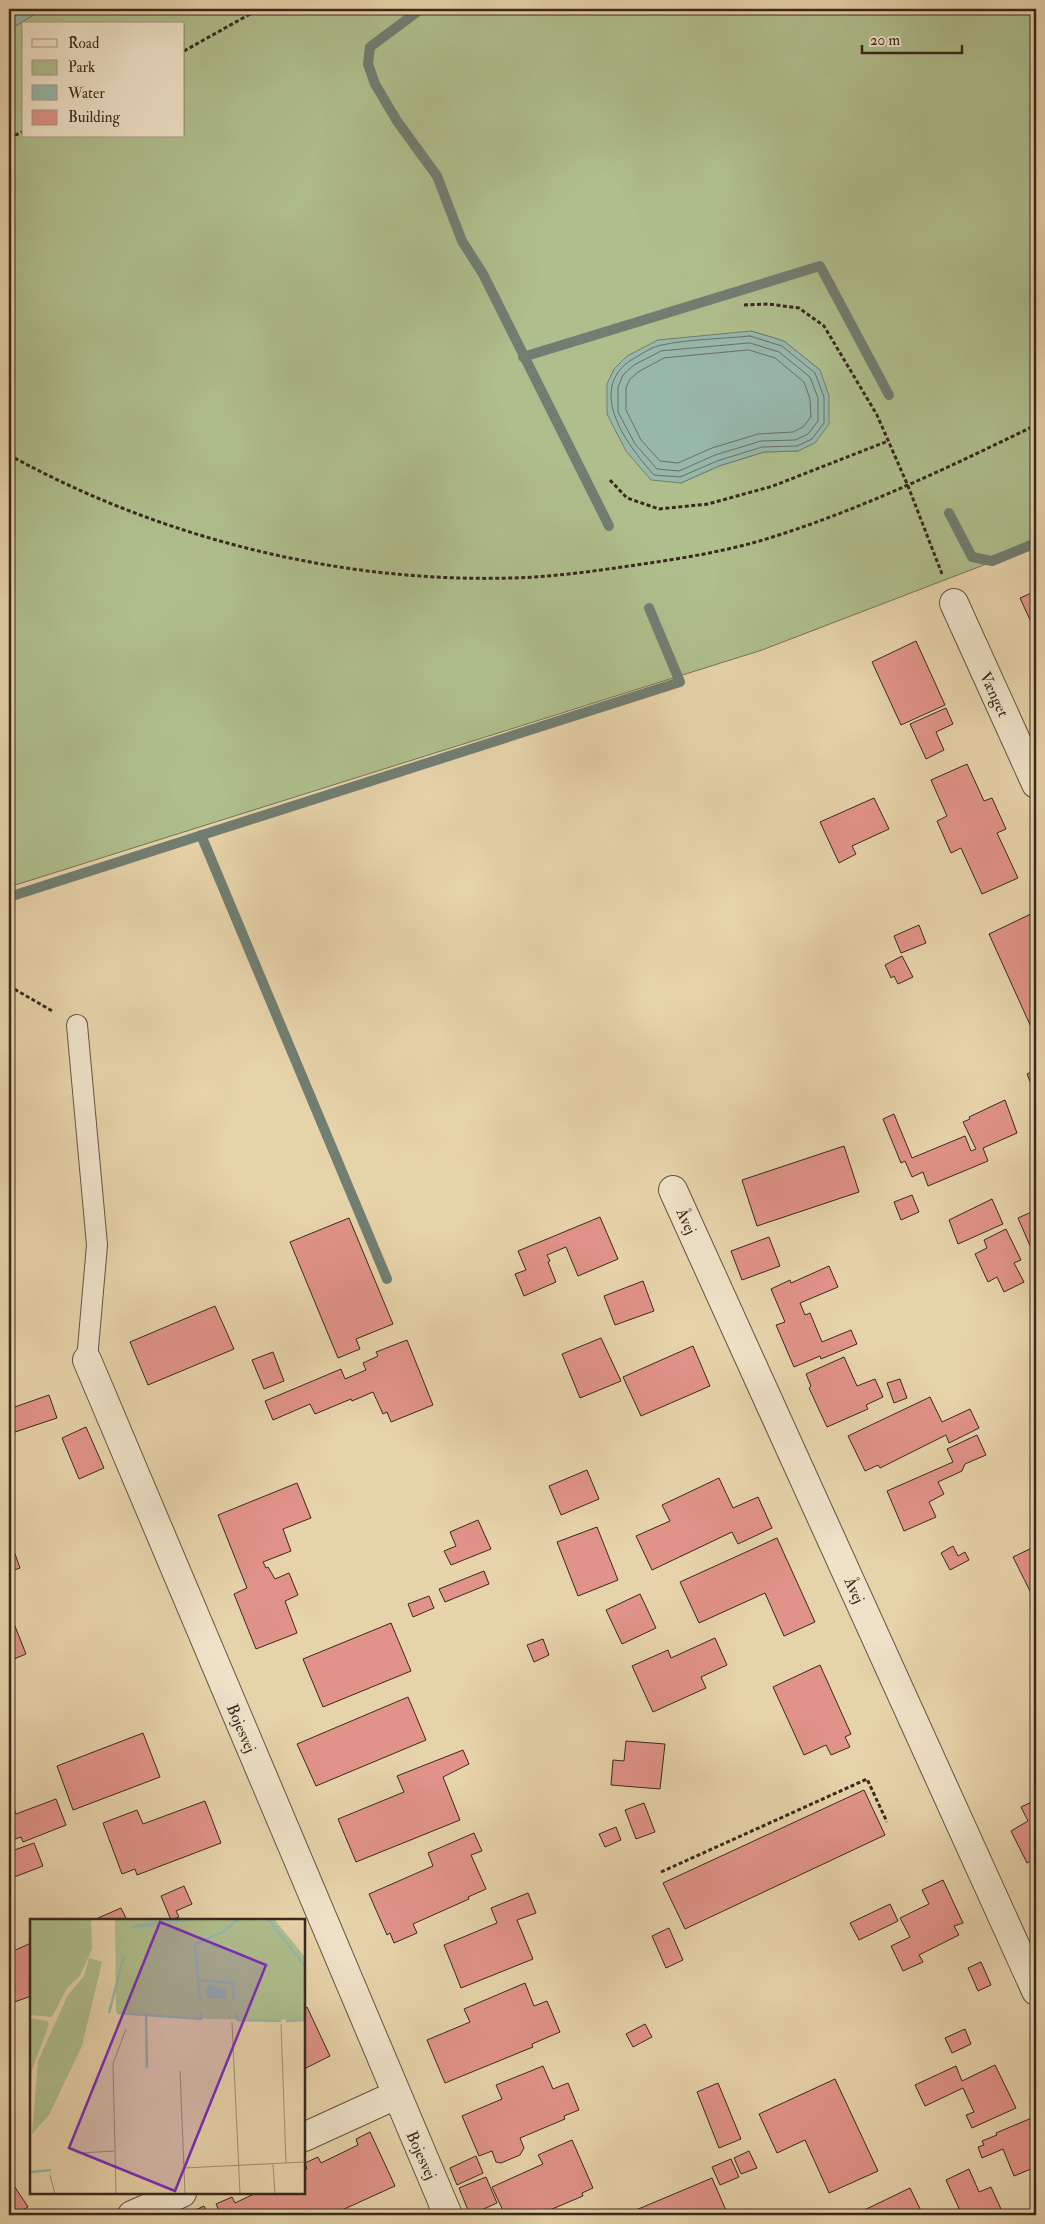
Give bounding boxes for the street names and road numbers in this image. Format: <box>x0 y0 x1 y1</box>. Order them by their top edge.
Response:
street label: Vænget <box>975 669 1013 720</box>
street label: Åvej <box>671 1204 701 1238</box>
street label: Åvej <box>839 1573 869 1607</box>
street label: Bojesvej <box>222 1701 260 1756</box>
street label: Bojesvej <box>402 2128 441 2183</box>

